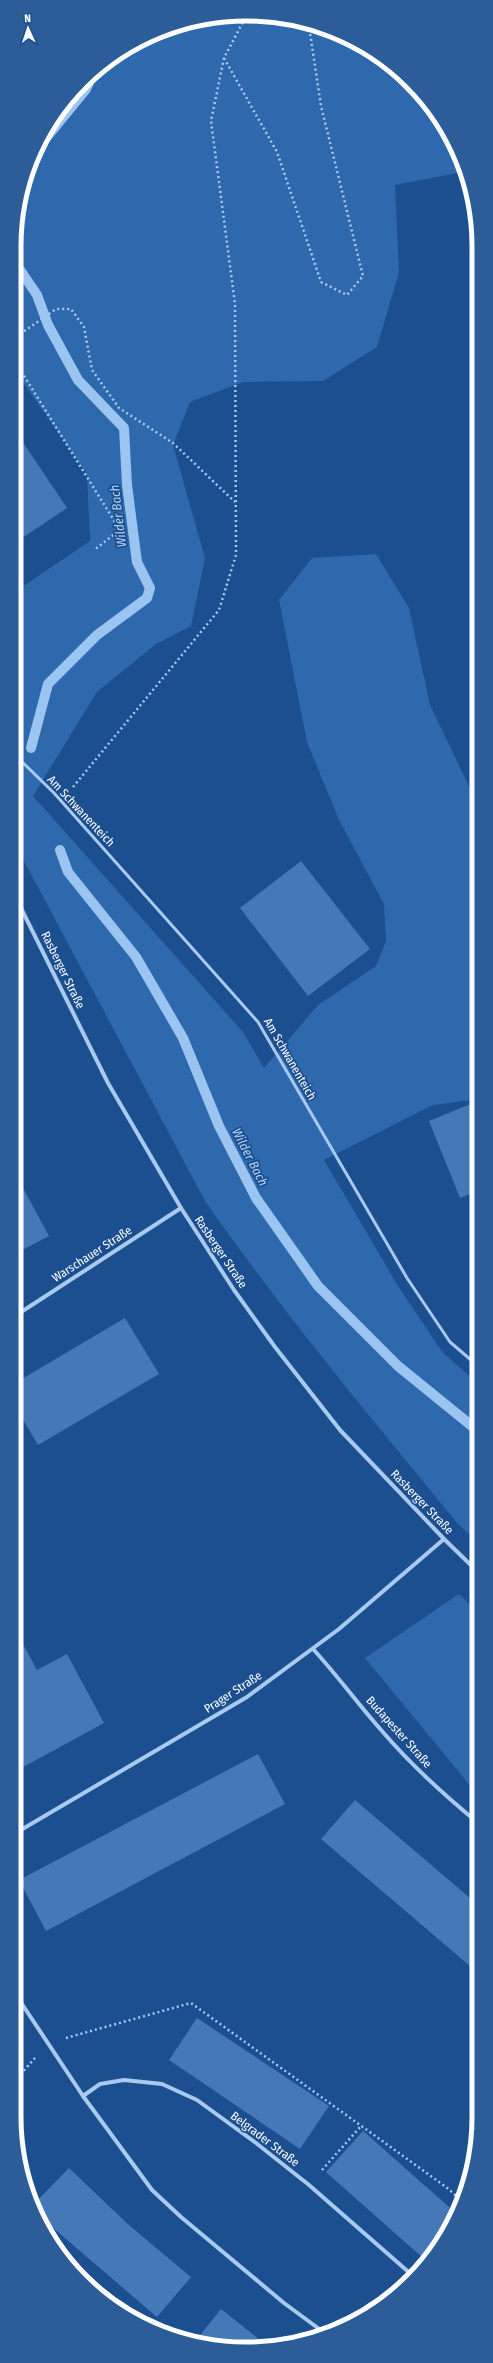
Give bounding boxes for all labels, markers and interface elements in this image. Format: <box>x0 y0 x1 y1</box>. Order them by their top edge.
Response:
north arrow <box>8 8 48 48</box>
text: N <box>24 12 31 25</box>
water label: Wilder Bach <box>107 484 129 548</box>
street label: Am Schwanenteich <box>44 773 118 849</box>
street label: Rasberger Straße <box>38 929 88 1011</box>
street label: Am Schwanenteich <box>261 1016 319 1102</box>
water label: Wilder Bach <box>229 1125 271 1189</box>
street label: Rasberger Straße <box>192 1213 250 1291</box>
street label: Warschauer Straße <box>50 1223 135 1285</box>
street label: Rasberger Straße <box>388 1467 456 1537</box>
street label: Prager Straße <box>202 1668 265 1716</box>
street label: Budapester Straße <box>363 1693 435 1771</box>
street label: Belgrader Straße <box>228 2109 302 2169</box>

